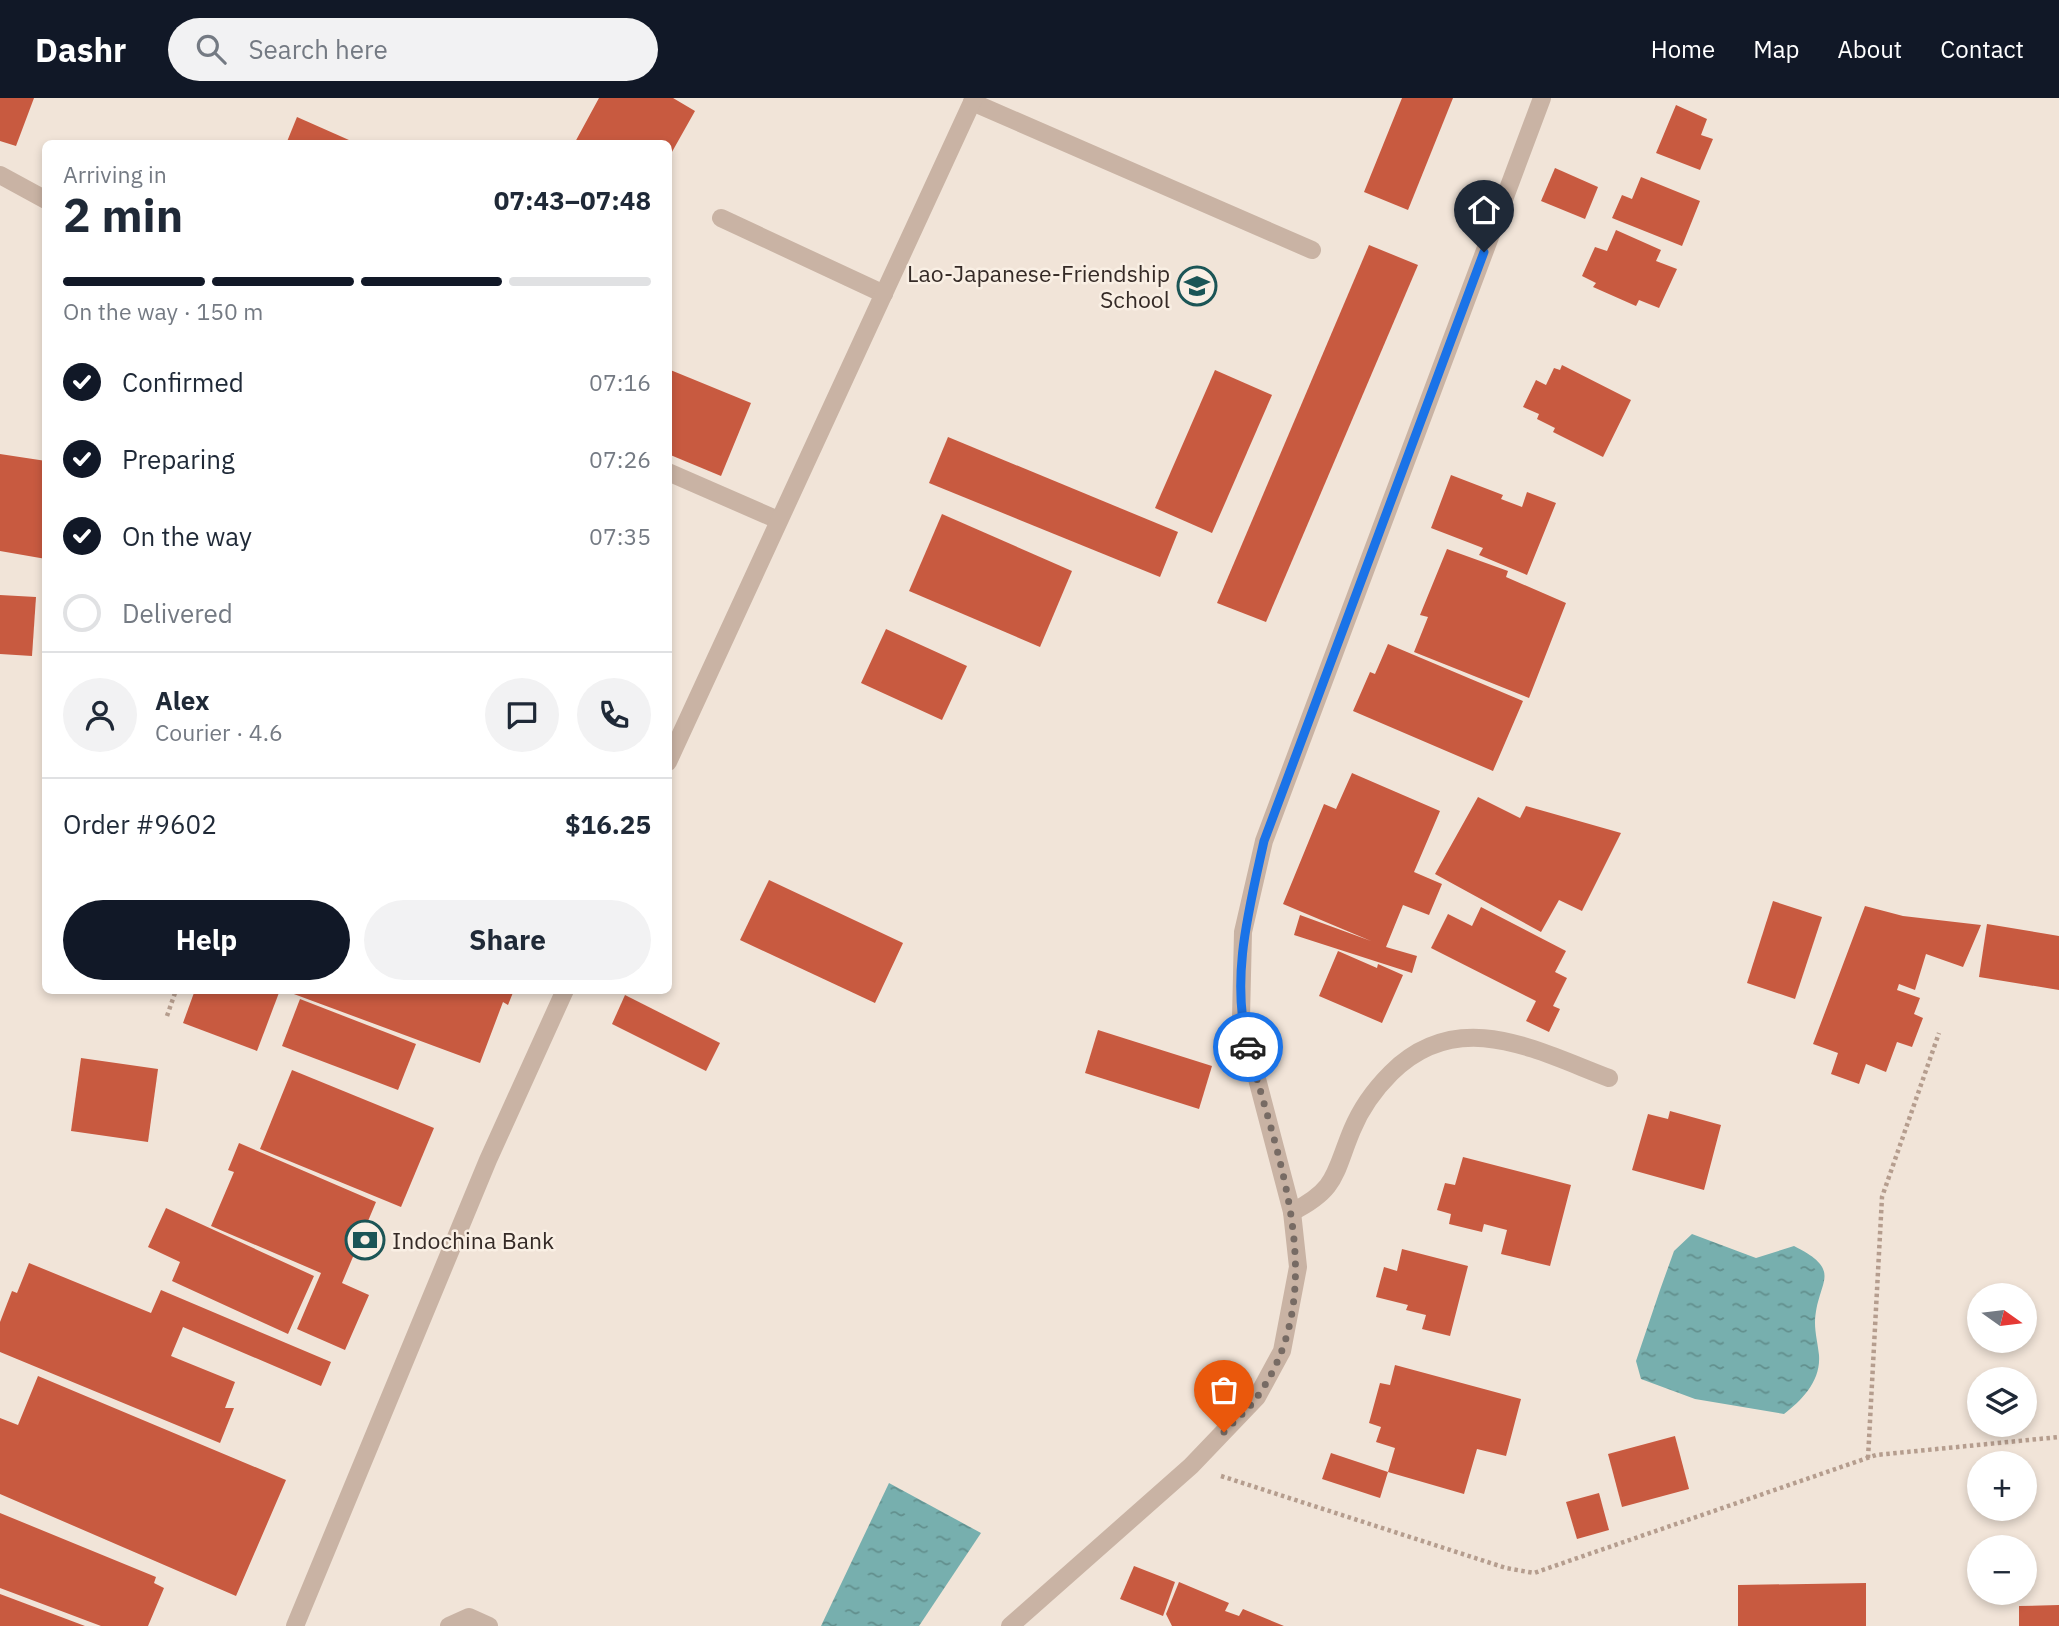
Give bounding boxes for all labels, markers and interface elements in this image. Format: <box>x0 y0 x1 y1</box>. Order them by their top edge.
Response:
search box <box>168 18 658 81</box>
text: Dashr <box>35 28 126 71</box>
icon: search <box>192 30 230 68</box>
text: Search here <box>248 32 388 66</box>
text: Home <box>1651 33 1715 65</box>
text: Map <box>1753 33 1799 65</box>
text: About <box>1837 33 1902 65</box>
text: Contact <box>1940 33 2024 65</box>
text: Arriving in <box>63 159 167 189</box>
pin <box>1454 180 1514 252</box>
text: 07:43–07:48 <box>494 183 651 217</box>
text: 2 min <box>63 185 183 245</box>
icon: home <box>1465 191 1503 229</box>
place label: Lao-Japanese-Friendship School <box>907 258 1170 314</box>
school or university icon: Lao-Japanese-Friendship School <box>1176 265 1218 307</box>
text: On the way · 150 m <box>63 296 263 326</box>
icon: check <box>63 363 101 401</box>
text: Confirmed <box>122 365 244 399</box>
text: 07:16 <box>589 367 651 397</box>
icon: check <box>63 440 101 478</box>
text: Preparing <box>122 442 235 476</box>
text: 07:26 <box>589 444 651 474</box>
icon: check <box>63 517 101 555</box>
text: On the way <box>122 519 252 553</box>
text: 07:35 <box>589 521 651 551</box>
text: Delivered <box>122 596 233 630</box>
button: person <box>63 678 137 752</box>
button: chat <box>485 678 559 752</box>
button: phone <box>577 678 651 752</box>
text: Alex <box>155 683 209 717</box>
text: Courier · 4.6 <box>155 717 283 747</box>
text: Order #9602 <box>63 807 217 841</box>
text: $16.25 <box>565 807 651 841</box>
button: Help <box>63 900 350 980</box>
button: Share <box>364 900 651 980</box>
courier <box>1213 1012 1283 1082</box>
icon: car <box>1229 1028 1267 1066</box>
bank icon: Indochina Bank <box>344 1219 386 1261</box>
place label: Indochina Bank <box>392 1225 554 1255</box>
north arrow <box>1967 1283 2037 1353</box>
map controls <box>1967 1283 2037 1605</box>
pin <box>1194 1360 1254 1432</box>
button: layers <box>1967 1367 2037 1437</box>
icon: bag <box>1205 1371 1243 1409</box>
button: + <box>1967 1451 2037 1521</box>
button: − <box>1967 1535 2037 1605</box>

